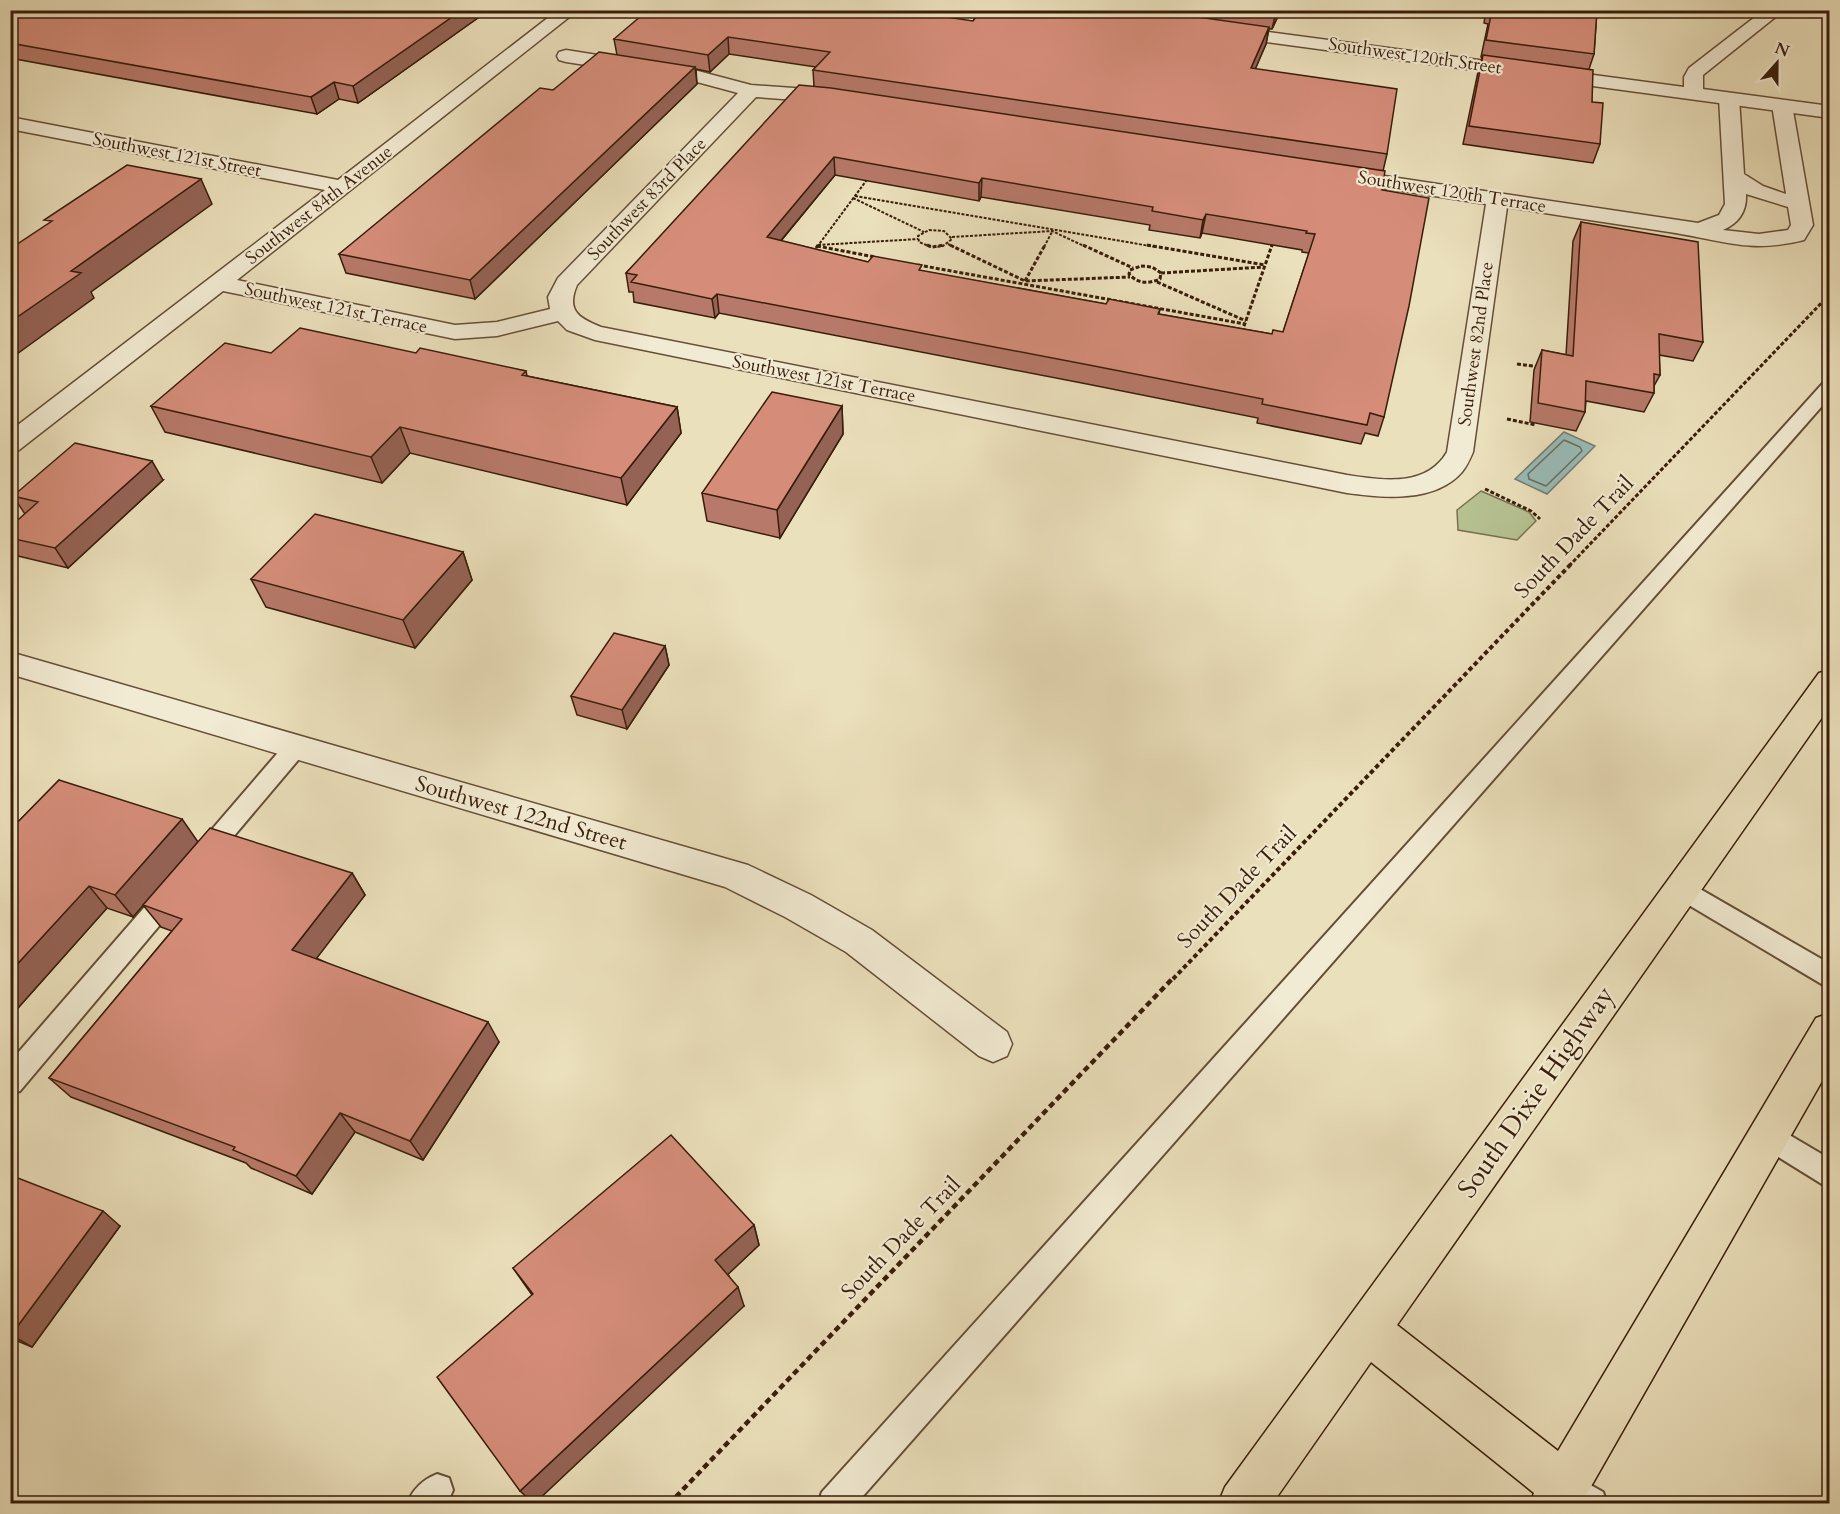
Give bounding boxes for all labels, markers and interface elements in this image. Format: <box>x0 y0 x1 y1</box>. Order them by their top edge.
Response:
street label: Southwest 120th Street <box>1327 31 1504 81</box>
north arrow <box>1747 33 1807 93</box>
text: N <box>1772 37 1793 63</box>
street label: Southwest 121st Street <box>91 126 264 184</box>
street label: Southwest 83rd Place <box>582 132 712 266</box>
street label: Southwest 84th Avenue <box>240 140 398 270</box>
street label: Southwest 120th Terrace <box>1356 165 1548 219</box>
street label: Southwest 82nd Place <box>1452 260 1500 428</box>
street label: Southwest 121st Terrace <box>242 276 430 340</box>
street label: Southwest 121st Terrace <box>730 349 918 409</box>
street label: South Dade Trail <box>1508 469 1641 605</box>
street label: Southwest 122nd Street <box>412 768 630 858</box>
street label: South Dade Trail <box>1171 819 1304 955</box>
street label: South Dixie Highway <box>1449 978 1623 1206</box>
street label: South Dade Trail <box>835 1170 968 1306</box>

